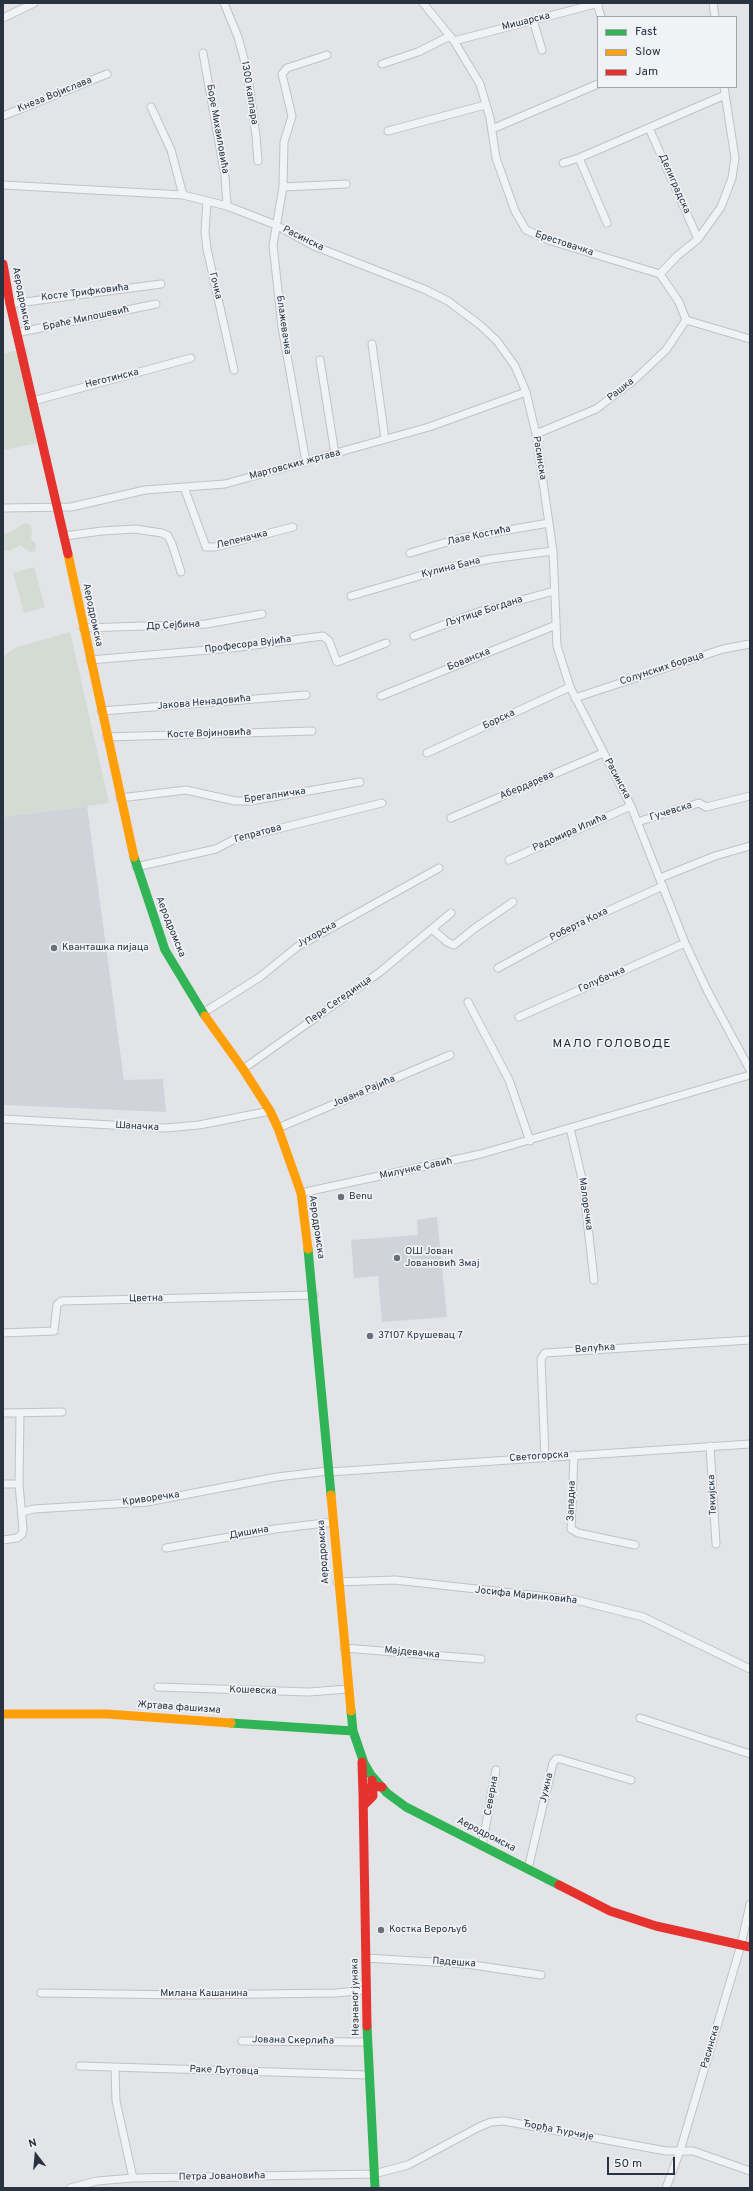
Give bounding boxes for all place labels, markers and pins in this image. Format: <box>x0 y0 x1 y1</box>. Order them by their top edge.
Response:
place label: Кванташка пијаца <box>62 942 148 954</box>
marker: Кванташка пијаца <box>49 943 59 953</box>
place label: Benu <box>349 1191 372 1203</box>
marker: Benu <box>336 1192 346 1202</box>
place label: ОШ Јован Јовановић Змај <box>405 1246 479 1270</box>
marker: ОШ Јован Јовановић Змај <box>392 1253 402 1263</box>
place label: 37107 Крушевац 7 <box>378 1330 463 1342</box>
marker: 37107 Крушевац 7 <box>365 1331 375 1341</box>
place label: Костка Верољуб <box>389 1924 467 1936</box>
marker: Костка Верољуб <box>376 1925 386 1935</box>

